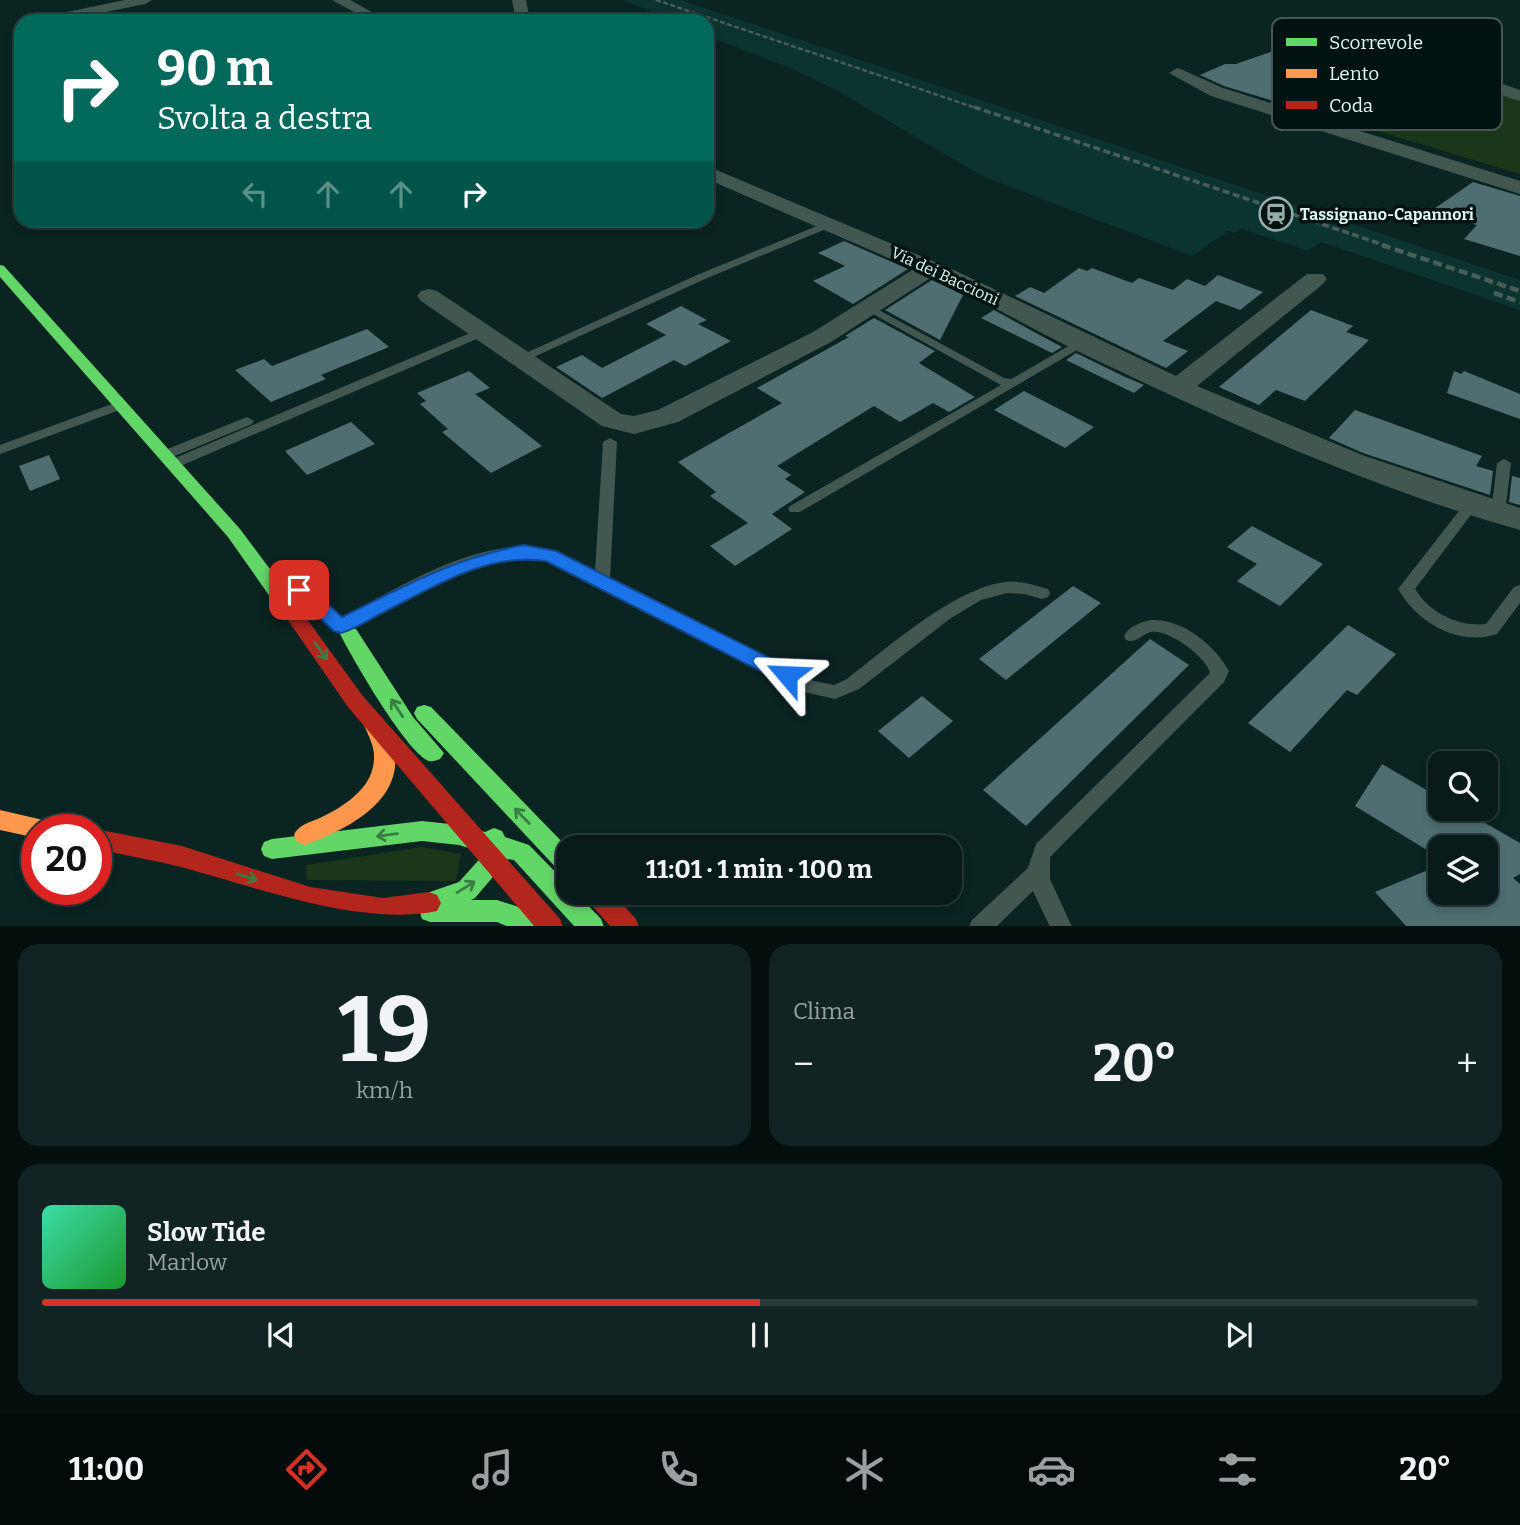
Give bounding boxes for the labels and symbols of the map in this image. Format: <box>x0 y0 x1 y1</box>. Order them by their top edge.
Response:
legend <box>1272 18 1502 130</box>
text: Scorrevole <box>1329 31 1423 54</box>
text: Lento <box>1329 62 1379 85</box>
text: Coda <box>1329 94 1374 117</box>
station icon: Tassignano-Capannori <box>1257 195 1295 233</box>
place label: Tassignano-Capannori <box>1300 205 1474 224</box>
street label: Via dei Baccioni <box>888 243 1002 309</box>
pin <box>269 560 329 620</box>
position arrow <box>750 638 824 712</box>
one-way arrow <box>313 641 328 660</box>
one-way arrow <box>390 699 404 719</box>
one-way arrow <box>513 808 530 825</box>
speed limit sign: 20 <box>21 814 112 905</box>
one-way arrow <box>376 829 399 842</box>
one-way arrow <box>235 872 257 885</box>
one-way arrow <box>456 880 475 895</box>

